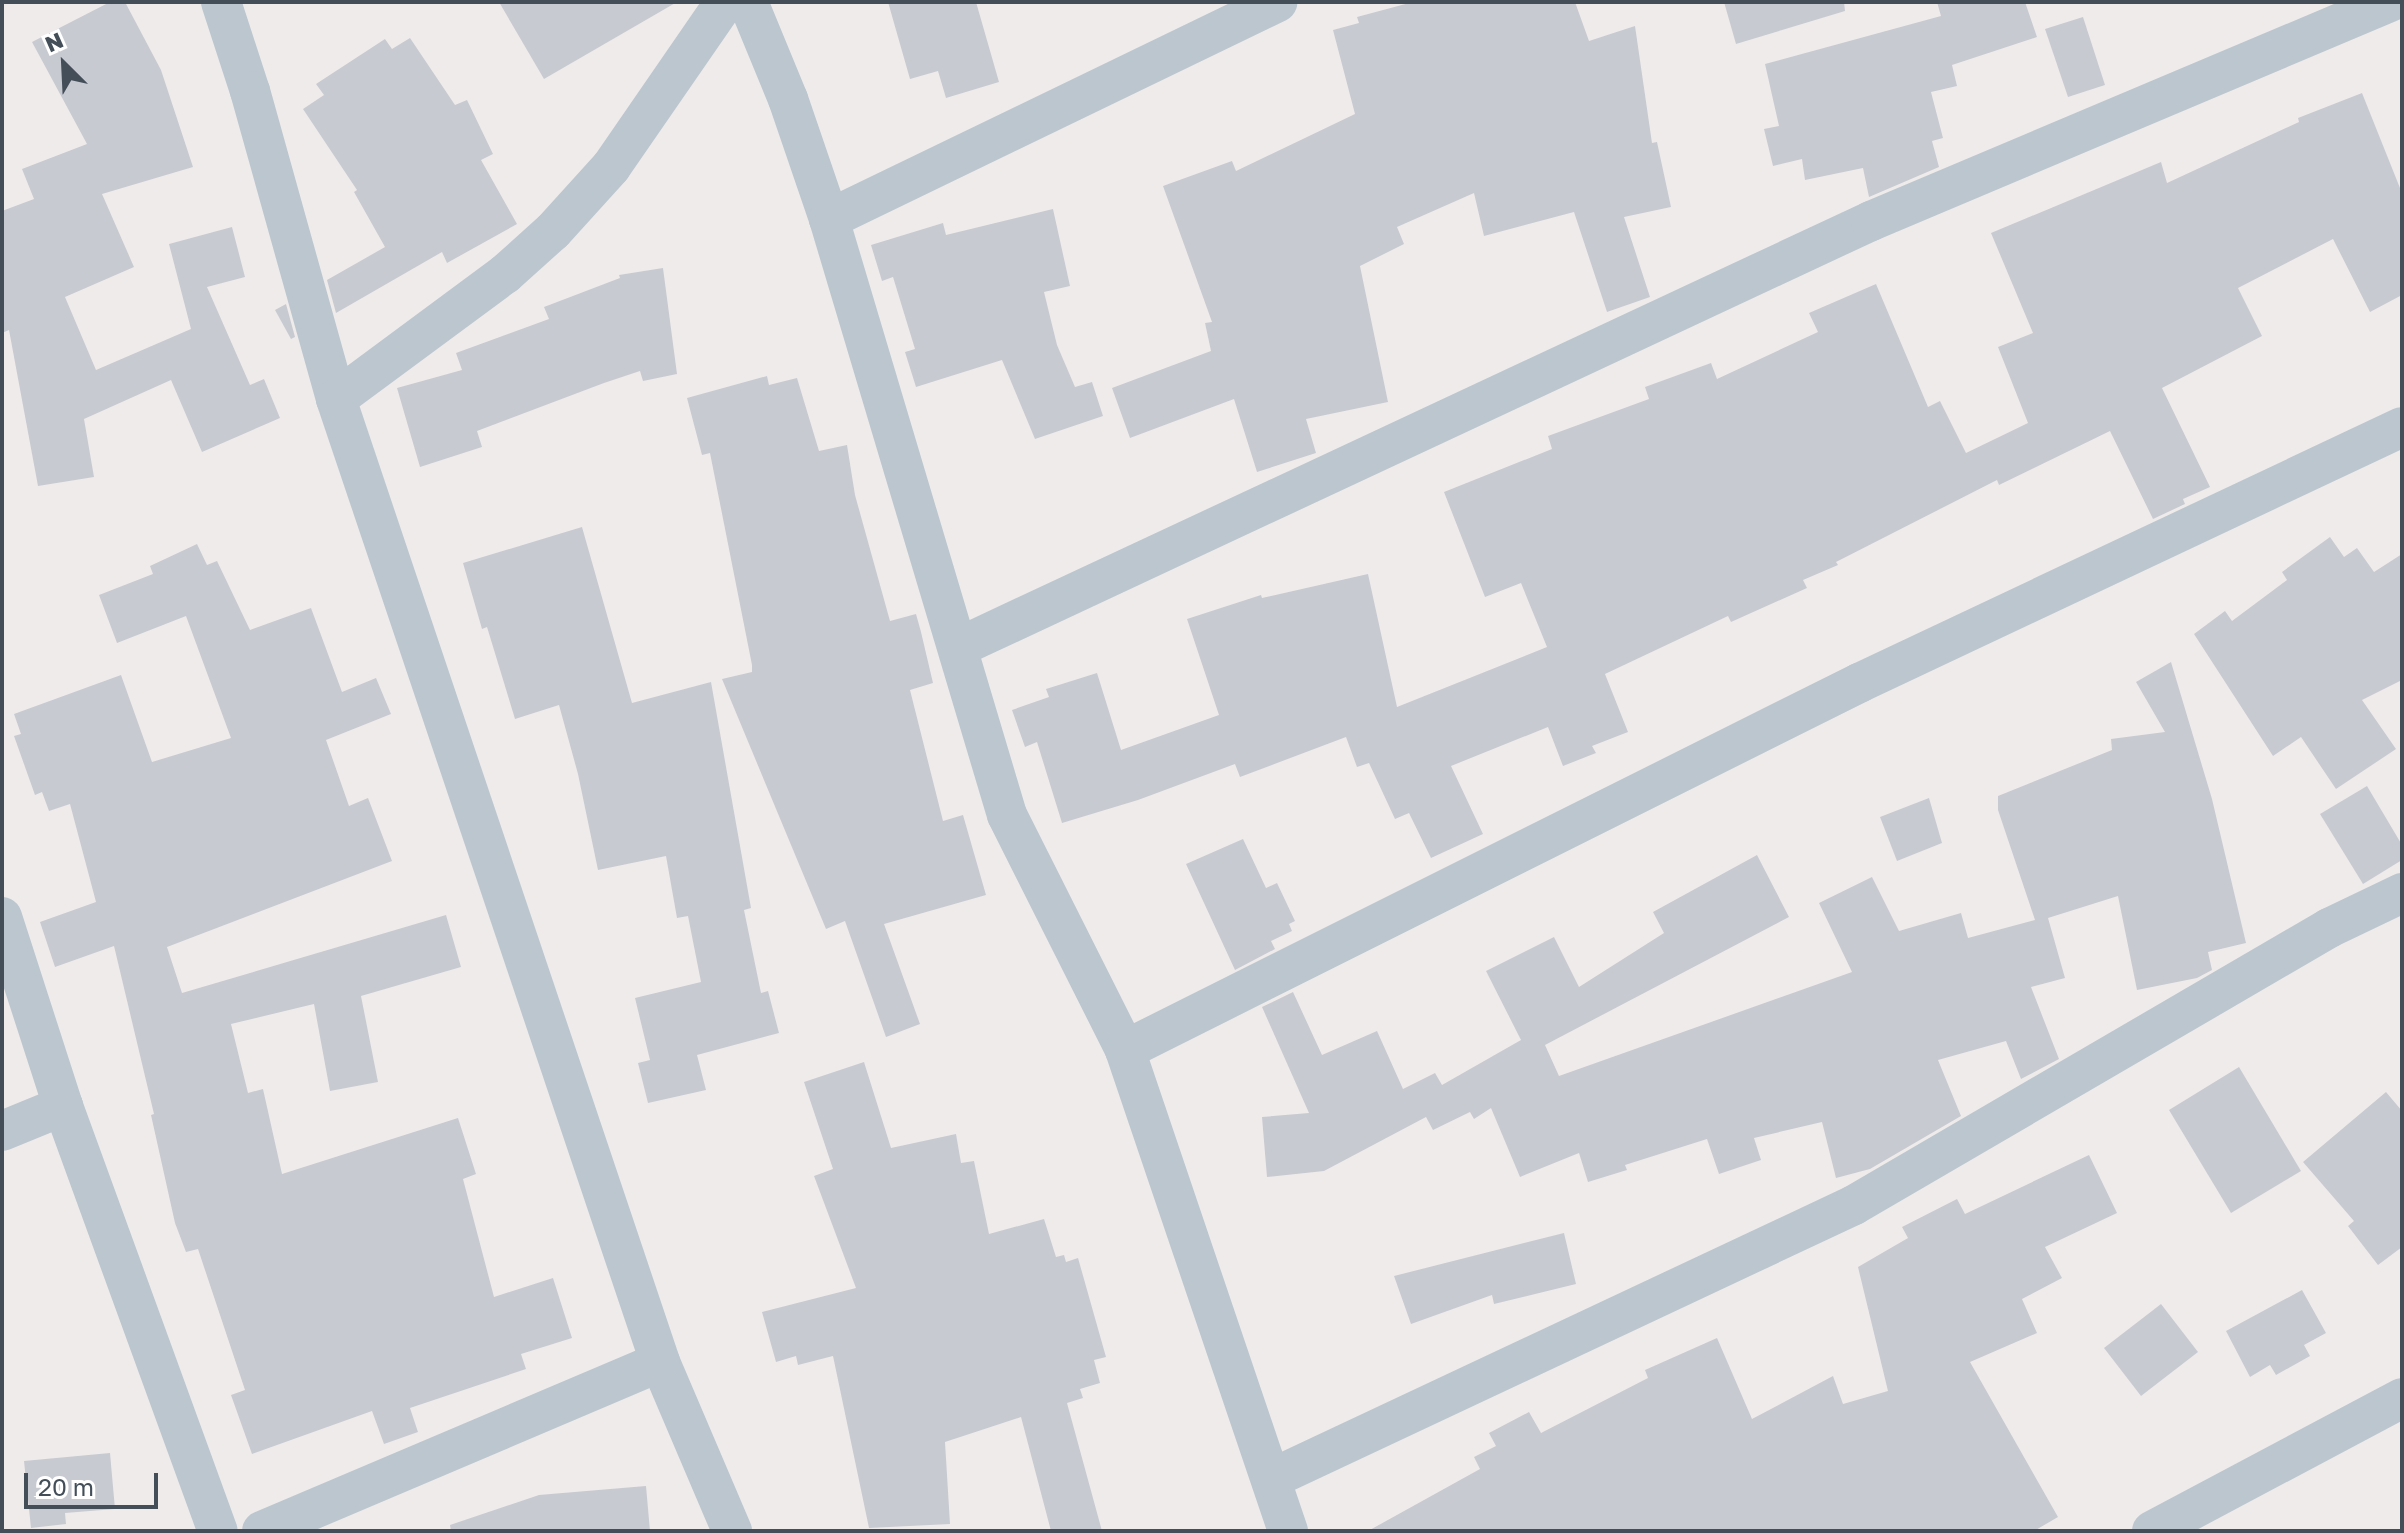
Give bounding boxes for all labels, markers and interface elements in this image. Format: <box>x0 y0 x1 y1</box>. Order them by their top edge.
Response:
north arrow <box>24 24 104 104</box>
text: N <box>41 26 67 57</box>
scale bar <box>28 1457 162 1507</box>
text: 20 m <box>38 1472 94 1501</box>

